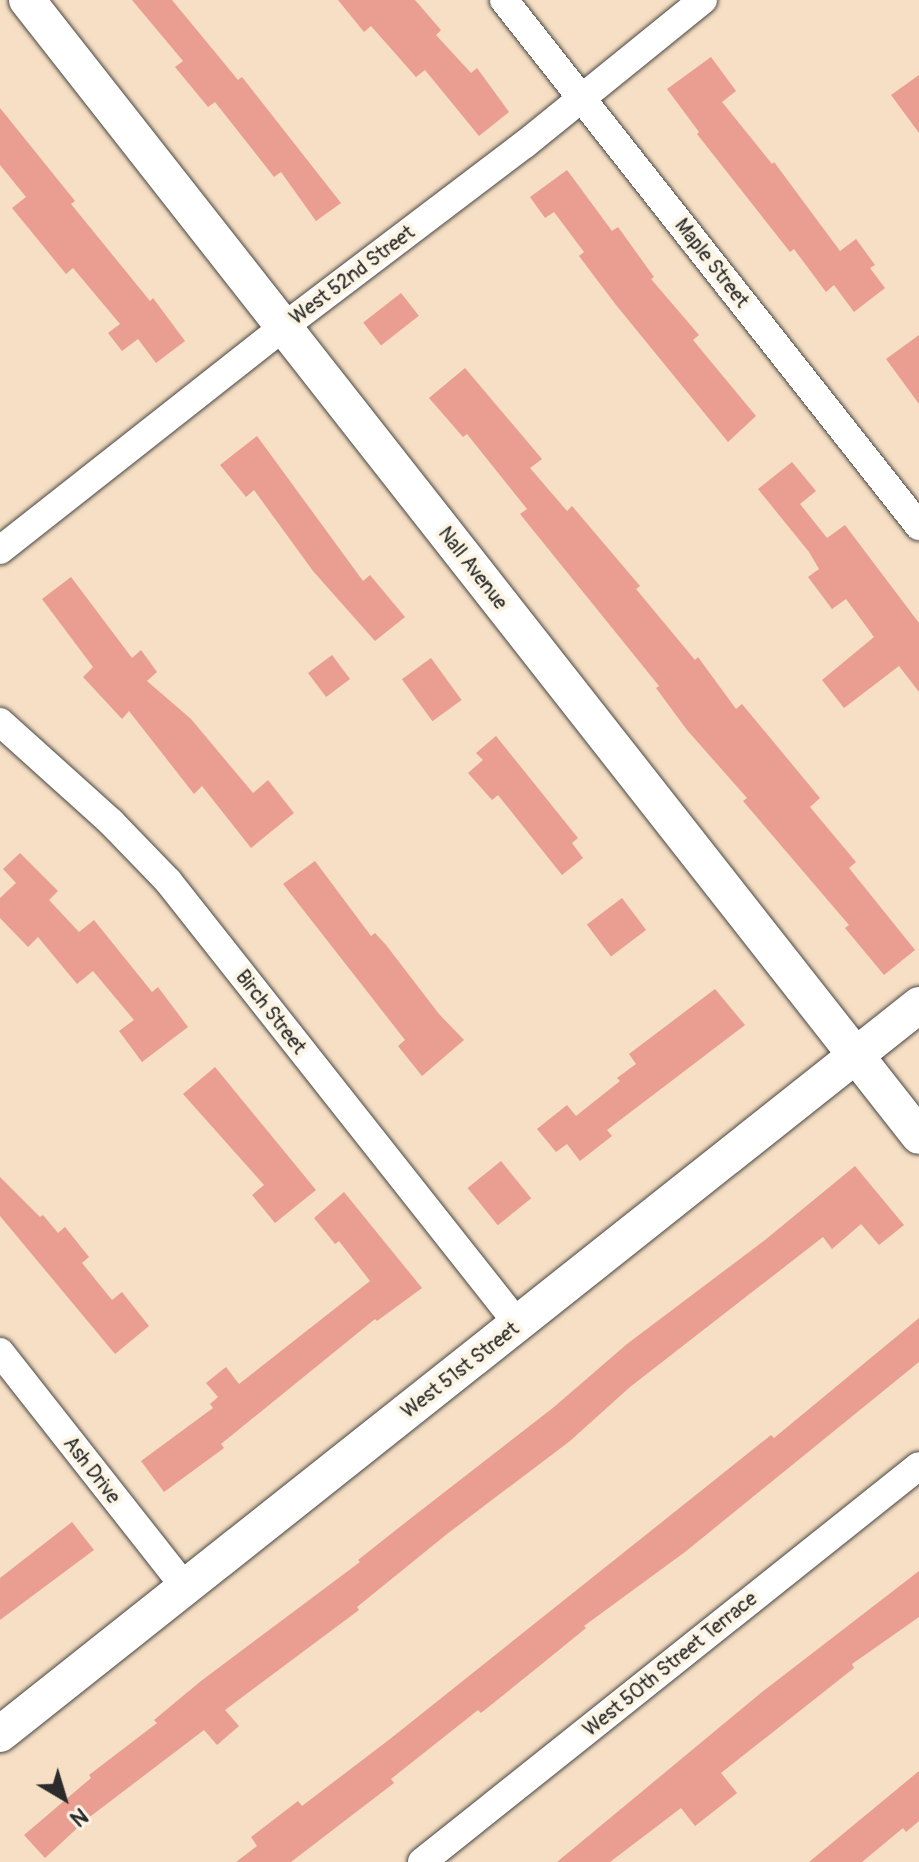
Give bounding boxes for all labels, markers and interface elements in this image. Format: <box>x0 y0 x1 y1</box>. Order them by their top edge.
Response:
street label: Maple Street <box>670 214 754 312</box>
street label: West 52nd Street <box>285 220 419 330</box>
street label: Nall Avenue <box>433 522 513 614</box>
street label: Birch Street <box>231 965 311 1059</box>
street label: West 51st Street <box>396 1317 524 1423</box>
street label: Ash Drive <box>58 1432 126 1508</box>
street label: West 50th Street Terrace <box>578 1587 762 1741</box>
north arrow <box>24 1758 104 1838</box>
text: N <box>64 1801 93 1833</box>

